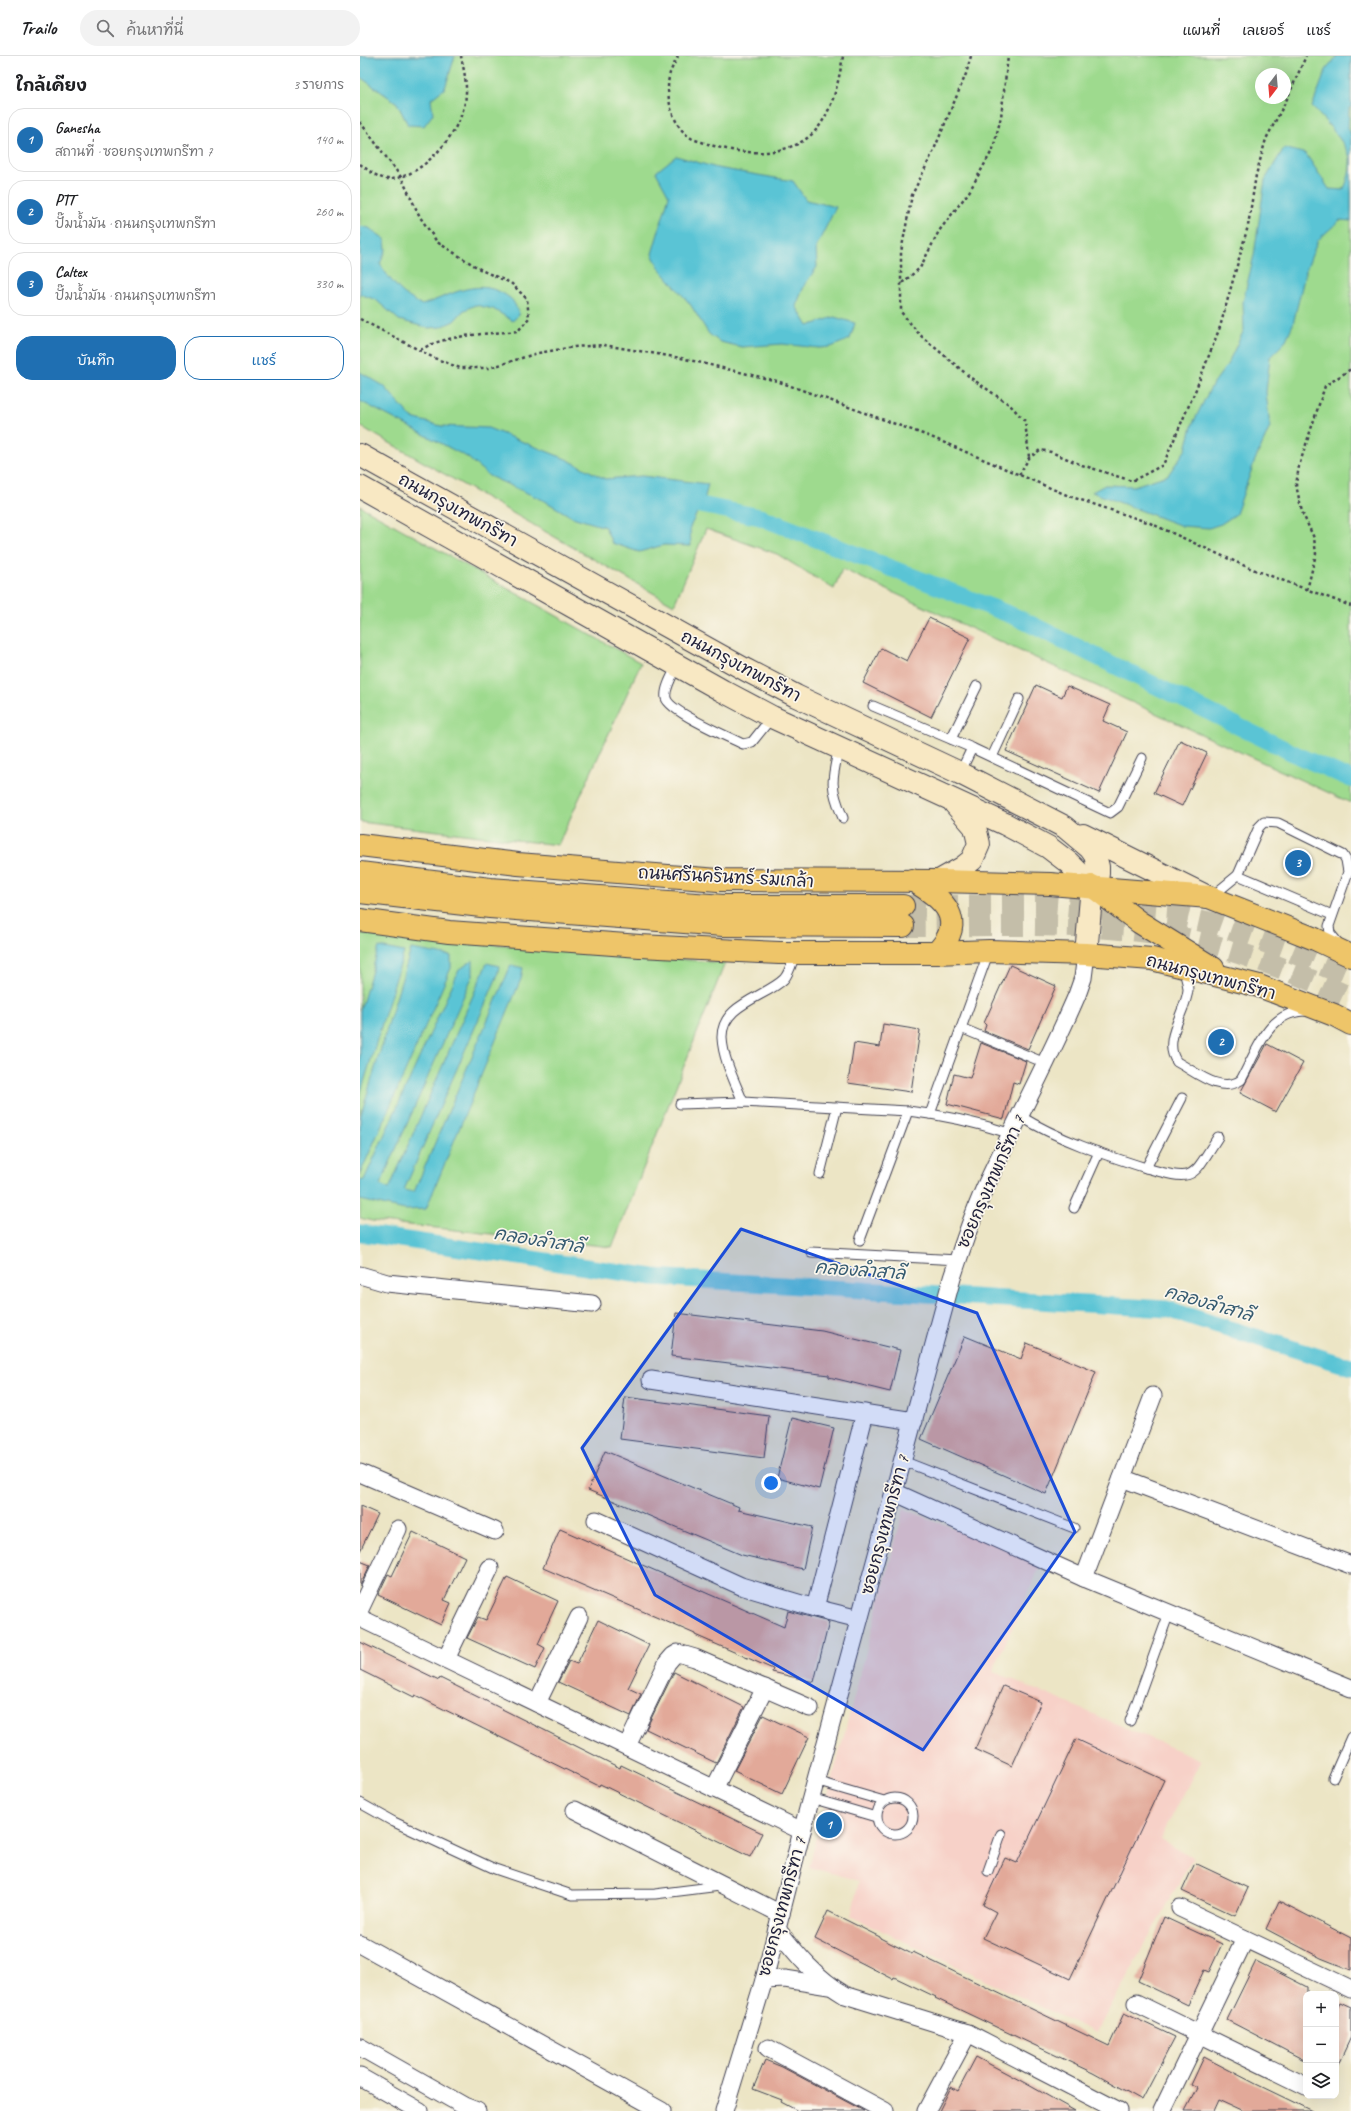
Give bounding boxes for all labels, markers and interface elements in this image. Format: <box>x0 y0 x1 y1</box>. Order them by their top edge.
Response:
search box <box>80 10 360 46</box>
text: Trailo <box>20 16 56 40</box>
icon: search <box>94 17 116 39</box>
text: ค้นหาที่นี่ <box>126 21 183 40</box>
text: แผนที่ <box>1182 22 1220 39</box>
text: เลเยอร์ <box>1242 22 1284 39</box>
text: แชร์ <box>1306 22 1331 39</box>
north arrow <box>1255 68 1291 104</box>
text: ใกล้เคียง <box>16 75 87 96</box>
text: 3 รายการ <box>293 77 344 93</box>
text: Ganesha <box>55 119 99 138</box>
text: 1 <box>27 132 33 148</box>
text: 140 m <box>315 132 343 148</box>
text: สถานที่ · ซอยกรุงเทพกรีฑา 7 <box>55 144 213 160</box>
text: PTT <box>55 191 75 210</box>
text: 2 <box>27 204 33 220</box>
text: 260 m <box>315 204 343 220</box>
text: ปั๊มน้ำมัน · ถนนกรุงเทพกรีฑา <box>55 216 216 232</box>
text: Caltex <box>55 263 87 282</box>
text: 3 <box>27 276 33 292</box>
text: 330 m <box>315 276 343 292</box>
text: ปั๊มน้ำมัน · ถนนกรุงเทพกรีฑา <box>55 288 216 304</box>
button: บันทึก <box>16 336 176 380</box>
button: แชร์ <box>184 336 344 380</box>
street label: ถนนกรุงเทพกรีฑา <box>394 469 521 553</box>
street label: ถนนกรุงเทพกรีฑา <box>676 626 805 708</box>
pin: 3 <box>1285 848 1311 878</box>
street label: ถนนศรีนครินทร์-ร่มเกล้า <box>638 861 814 892</box>
street label: ถนนกรุงเทพกรีฑา <box>1144 950 1278 1006</box>
pin: 2 <box>1208 1027 1234 1057</box>
street label: ซอยกรุงเทพกรีฑา 7 <box>952 1111 1032 1253</box>
water label: คลองลำสาลี <box>493 1222 590 1259</box>
water label: คลองลำสาลี <box>814 1256 910 1284</box>
water label: คลองลำสาลี <box>1162 1280 1260 1327</box>
street label: ซอยกรุงเทพกรีฑา 7 <box>856 1452 916 1598</box>
your location <box>761 1473 781 1493</box>
pin: 1 <box>816 1810 842 1840</box>
street label: ซอยกรุงเทพกรีฑา 7 <box>753 1834 813 1980</box>
map controls <box>1303 1991 1339 2099</box>
button: + <box>1303 1991 1339 2027</box>
button: − <box>1303 2027 1339 2063</box>
button: layers <box>1303 2063 1339 2099</box>

